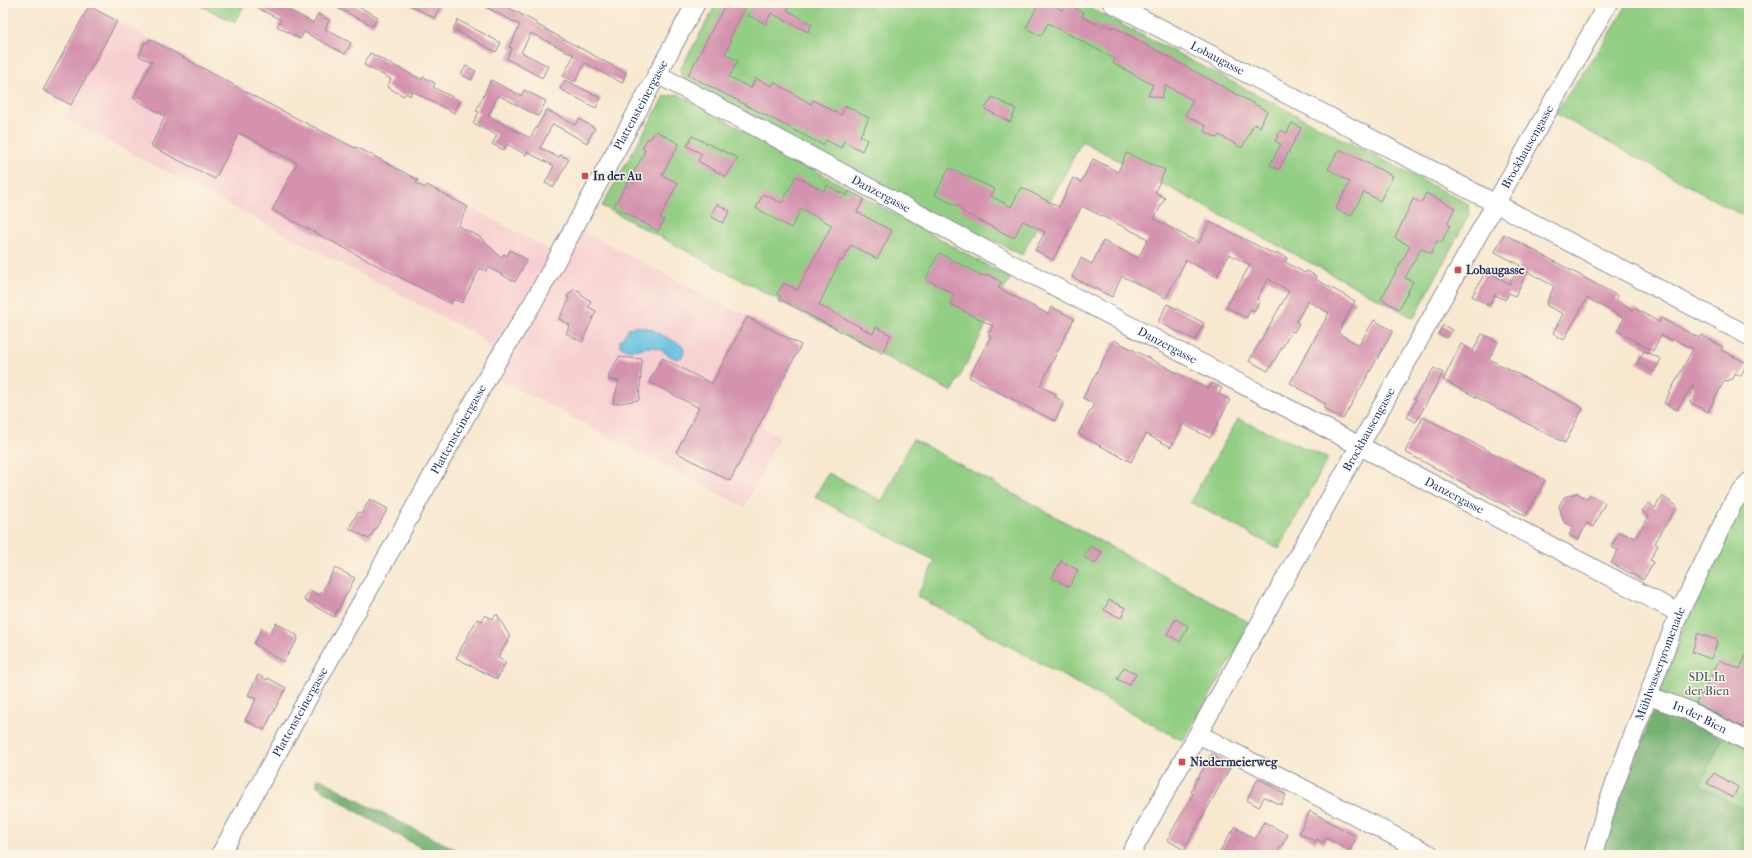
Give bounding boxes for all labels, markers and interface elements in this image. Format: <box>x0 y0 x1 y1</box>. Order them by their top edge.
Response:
street label: Lobaugasse <box>1188 38 1247 78</box>
street label: Plattensteinergasse <box>611 57 671 153</box>
street label: Brockhausengasse <box>1498 103 1556 191</box>
place label: In der Au <box>593 169 642 183</box>
marker: In der Au <box>580 171 590 181</box>
street label: Danzergasse <box>849 172 913 215</box>
place label: Lobaugasse <box>1466 263 1525 278</box>
marker: Lobaugasse <box>1453 265 1463 275</box>
street label: Danzergasse <box>1135 324 1199 367</box>
street label: Plattensteinergasse <box>428 382 489 476</box>
street label: Brockhausengasse <box>1340 385 1398 474</box>
street label: Danzergasse <box>1422 474 1486 517</box>
street label: Mühlwasserpromenade <box>1632 604 1688 722</box>
street label: Plattensteinergasse <box>269 665 331 759</box>
park label: SDL In der Bien <box>1685 670 1729 698</box>
street label: In der Bien <box>1671 698 1729 736</box>
place label: Niedermeierweg <box>1190 755 1278 770</box>
marker: Niedermeierweg <box>1177 757 1187 767</box>

